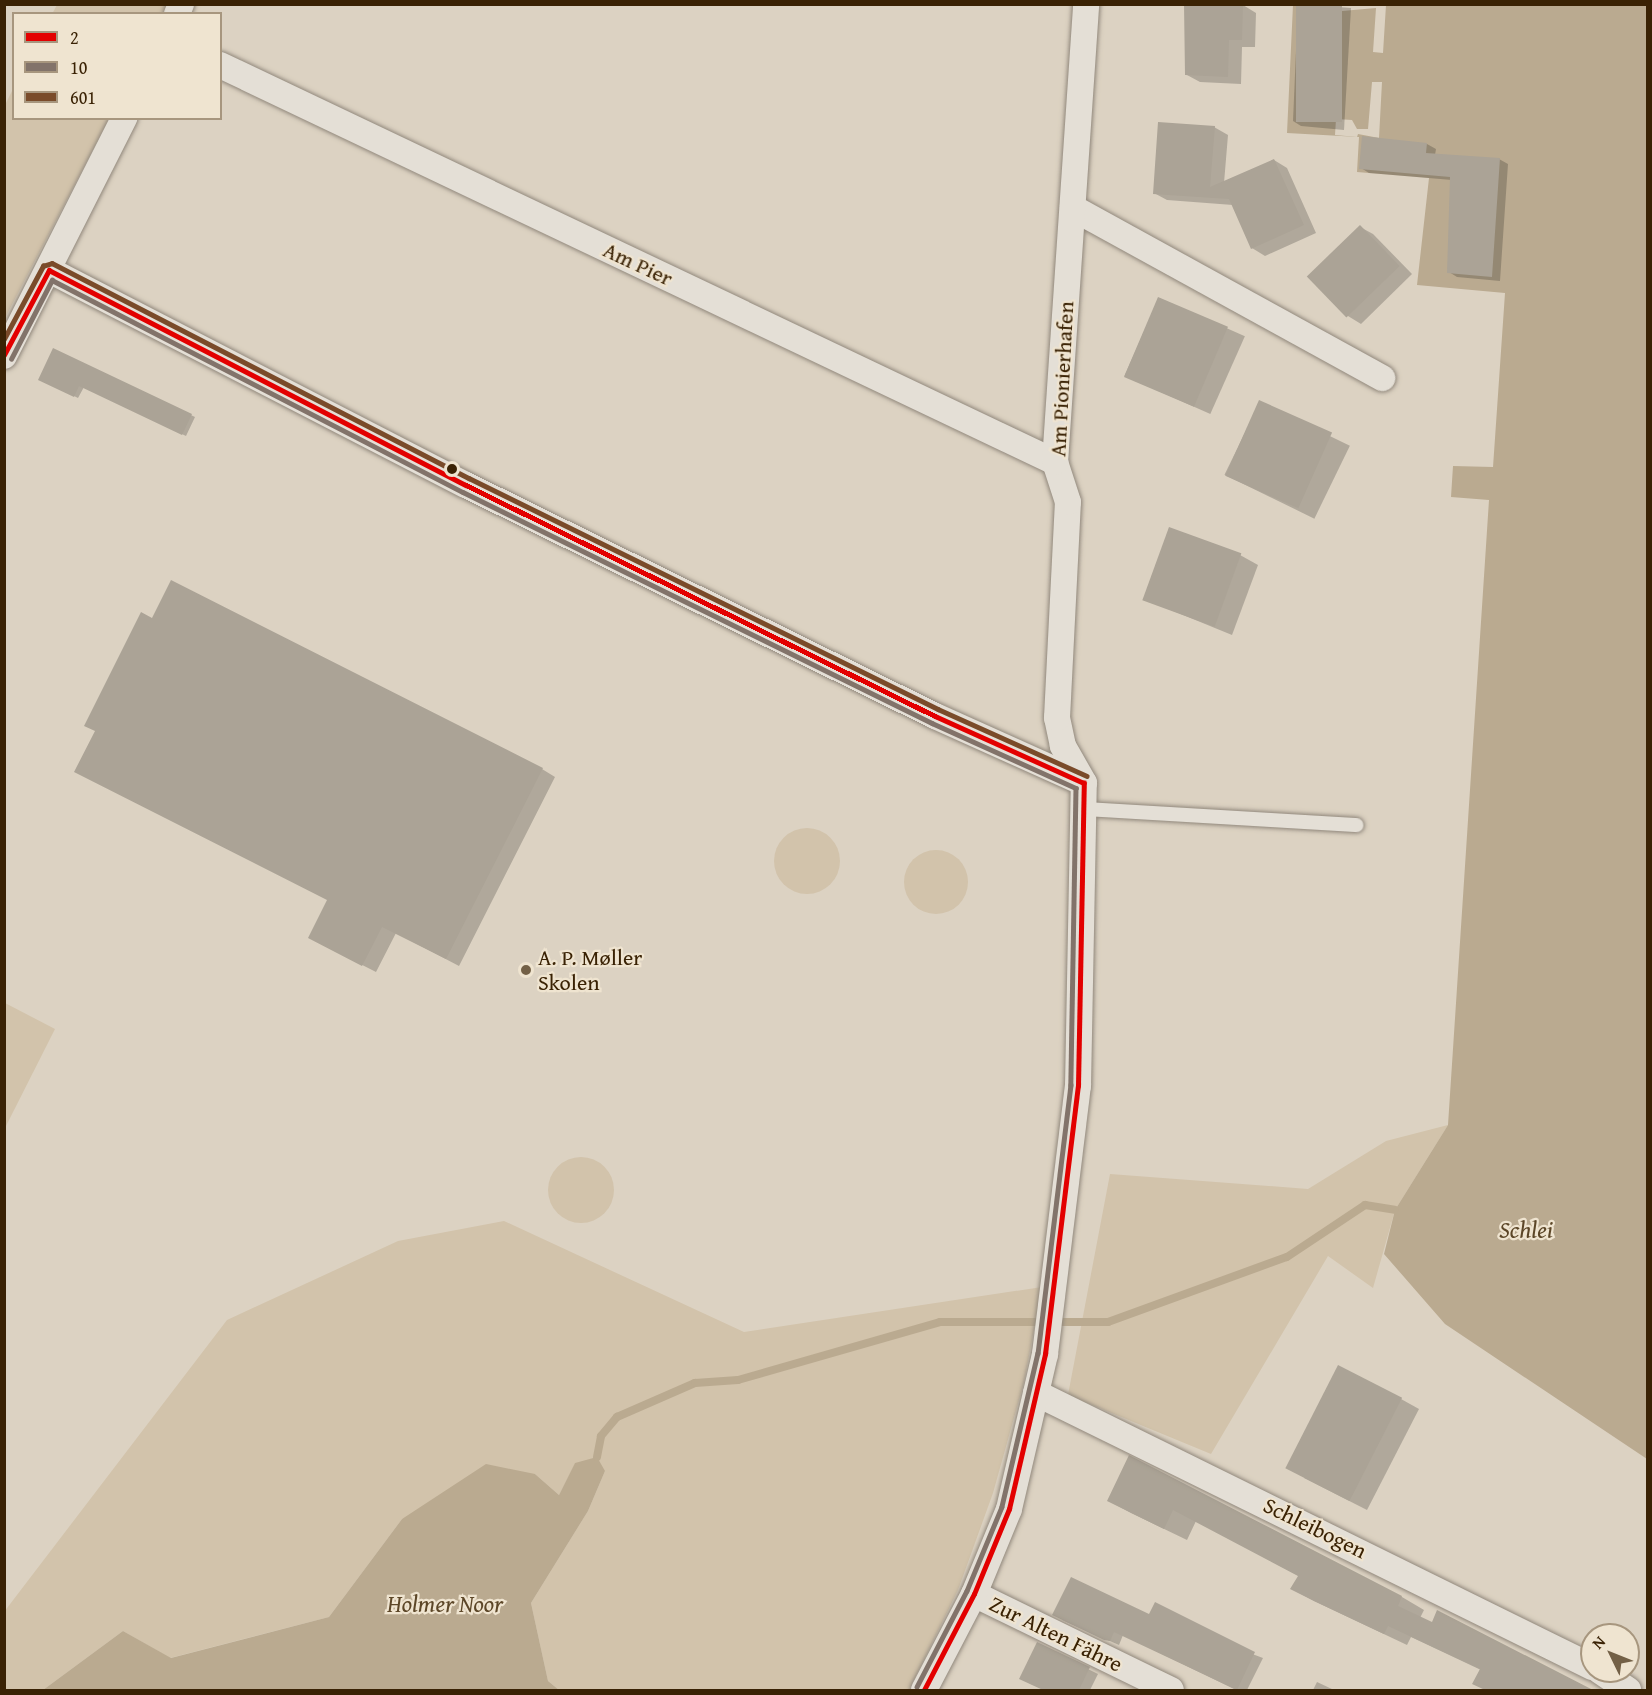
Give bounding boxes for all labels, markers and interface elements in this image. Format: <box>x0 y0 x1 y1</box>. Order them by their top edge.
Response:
legend <box>12 12 222 120</box>
text: 2 <box>70 24 79 51</box>
text: 10 <box>70 54 87 81</box>
text: 601 <box>70 84 96 111</box>
street label: Am Pier <box>599 236 677 292</box>
street label: Am Pionierhafen <box>1045 301 1079 457</box>
unlabelled marker <box>446 463 458 475</box>
place label: A. P. Møller Skolen <box>538 944 642 996</box>
marker: A. P. Møller Skolen <box>519 963 533 977</box>
water label: Schlei <box>1499 1216 1553 1244</box>
street label: Schleibogen <box>1259 1492 1371 1564</box>
water label: Holmer Noor <box>387 1590 503 1618</box>
street label: Zur Alten Fähre <box>985 1590 1127 1678</box>
north arrow <box>1580 1623 1640 1683</box>
text: N <box>1586 1630 1611 1654</box>

